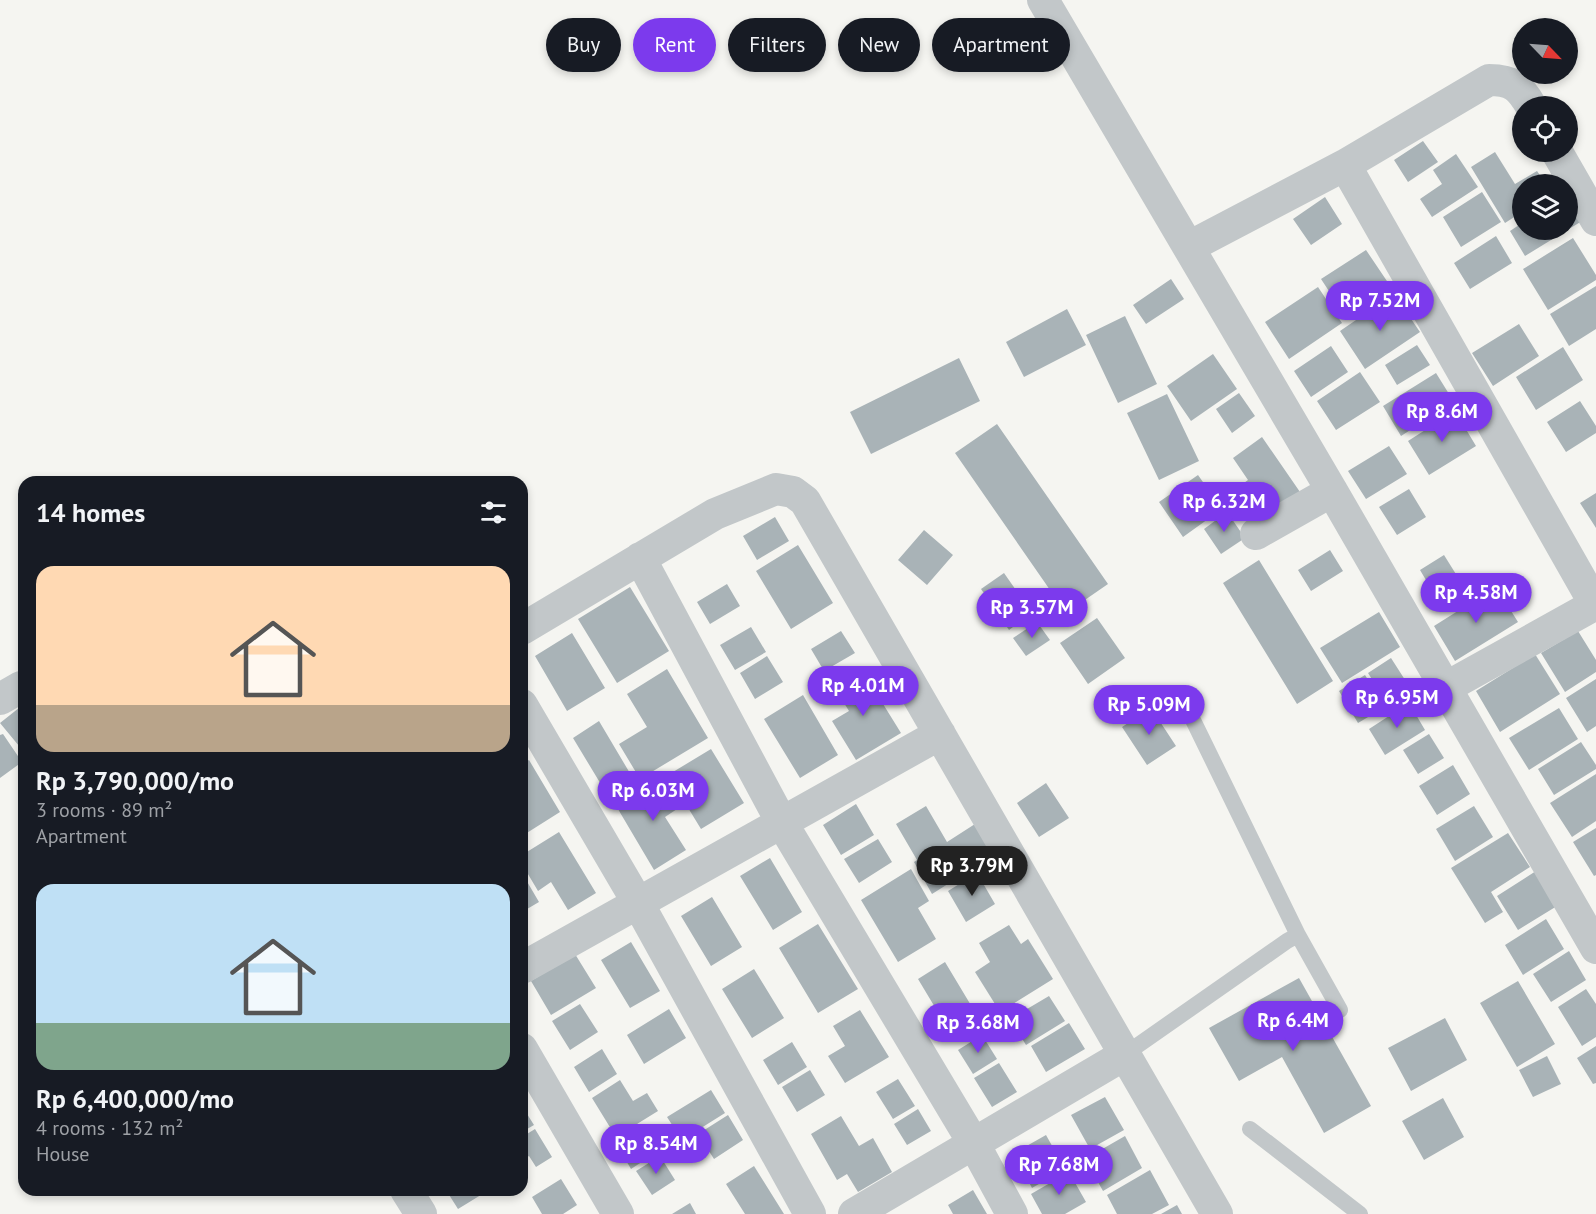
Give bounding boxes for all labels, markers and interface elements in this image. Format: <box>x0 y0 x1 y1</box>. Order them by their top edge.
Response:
chip: Buy <box>546 18 621 72</box>
chip: Rent <box>633 18 716 72</box>
chip: Filters <box>728 18 826 72</box>
chip: New <box>838 18 920 72</box>
chip: Apartment <box>932 18 1070 72</box>
north arrow <box>1512 18 1578 84</box>
map controls <box>1512 18 1578 240</box>
button: locate <box>1512 96 1578 162</box>
button: layers <box>1512 174 1578 240</box>
pin: Rp 7.52M <box>1318 281 1442 332</box>
text: Rp 7.52M <box>1340 287 1420 313</box>
pin: Rp 8.6M <box>1387 392 1497 443</box>
text: Rp 8.6M <box>1406 398 1478 424</box>
pin: Rp 6.32M <box>1162 482 1286 533</box>
text: Rp 6.32M <box>1183 488 1265 514</box>
text: 14 homes <box>36 496 145 529</box>
icon: filters <box>477 496 510 529</box>
pin: Rp 4.58M <box>1414 573 1538 624</box>
text: Rp 4.58M <box>1435 579 1517 605</box>
pin: Rp 3.57M <box>970 588 1094 639</box>
text: Rp 3.57M <box>991 594 1073 620</box>
icon: home <box>219 605 327 713</box>
pin: Rp 4.01M <box>801 666 925 717</box>
text: Rp 4.01M <box>822 672 904 698</box>
pin: Rp 6.95M <box>1335 678 1459 729</box>
text: Rp 6.95M <box>1356 684 1438 710</box>
pin: Rp 5.09M <box>1087 685 1211 736</box>
text: Rp 5.09M <box>1108 691 1190 717</box>
text: Rp 3,790,000/mo <box>36 764 234 797</box>
pin: Rp 6.03M <box>591 771 715 822</box>
text: Rp 6.03M <box>612 777 694 803</box>
text: 3 rooms · 89 m² <box>36 797 172 823</box>
text: Apartment <box>36 823 127 849</box>
pin: Rp 3.79M <box>910 846 1034 897</box>
text: Rp 3.79M <box>931 852 1013 878</box>
icon: home <box>219 923 327 1031</box>
pin: Rp 6.4M <box>1238 1001 1348 1052</box>
pin: Rp 3.68M <box>916 1003 1040 1054</box>
text: Rp 6.4M <box>1257 1007 1329 1033</box>
text: Rp 3.68M <box>937 1009 1019 1035</box>
text: Rp 6,400,000/mo <box>36 1082 234 1115</box>
text: 4 rooms · 132 m² <box>36 1115 183 1141</box>
pin: Rp 8.54M <box>594 1124 718 1175</box>
text: Rp 8.54M <box>615 1130 697 1156</box>
text: House <box>36 1141 90 1167</box>
pin: Rp 7.68M <box>997 1145 1121 1196</box>
text: Rp 7.68M <box>1019 1151 1099 1177</box>

